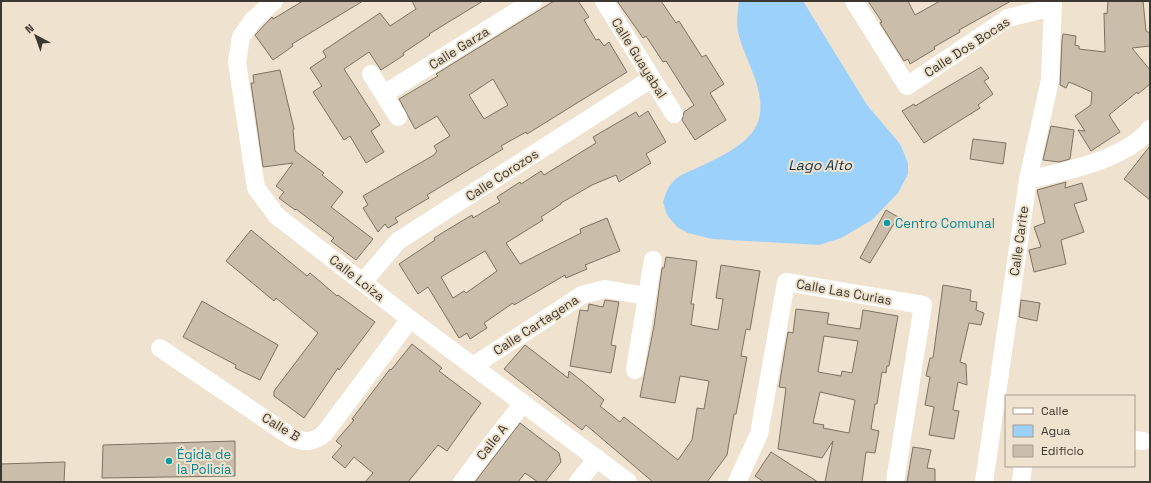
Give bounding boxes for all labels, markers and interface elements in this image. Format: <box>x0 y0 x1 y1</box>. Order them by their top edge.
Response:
street label: Calle Dos Bocas <box>921 13 1013 81</box>
street label: Calle Guayabal <box>608 15 670 101</box>
north arrow <box>16 16 56 56</box>
text: N <box>22 21 37 36</box>
street label: Calle Garza <box>425 22 493 73</box>
street label: Calle Corozos <box>462 145 542 205</box>
water label: Lago Alto <box>788 156 852 174</box>
street label: Calle Carite <box>1006 205 1032 277</box>
place label: Centro Comunal <box>895 215 995 232</box>
marker: Centro Comunal <box>882 218 892 228</box>
street label: Calle Loíza <box>326 251 389 305</box>
street label: Calle Las Curias <box>795 275 893 309</box>
street label: Calle Cartagena <box>490 291 582 359</box>
legend <box>1005 395 1135 467</box>
text: Calle <box>1041 403 1069 419</box>
street label: Calle B <box>259 409 303 445</box>
street label: Calle A <box>473 421 511 463</box>
text: Agua <box>1041 423 1071 439</box>
text: Edificio <box>1041 443 1084 459</box>
place label: Égida de la Policía <box>177 446 232 478</box>
marker: Égida de la Policía <box>164 456 174 466</box>

